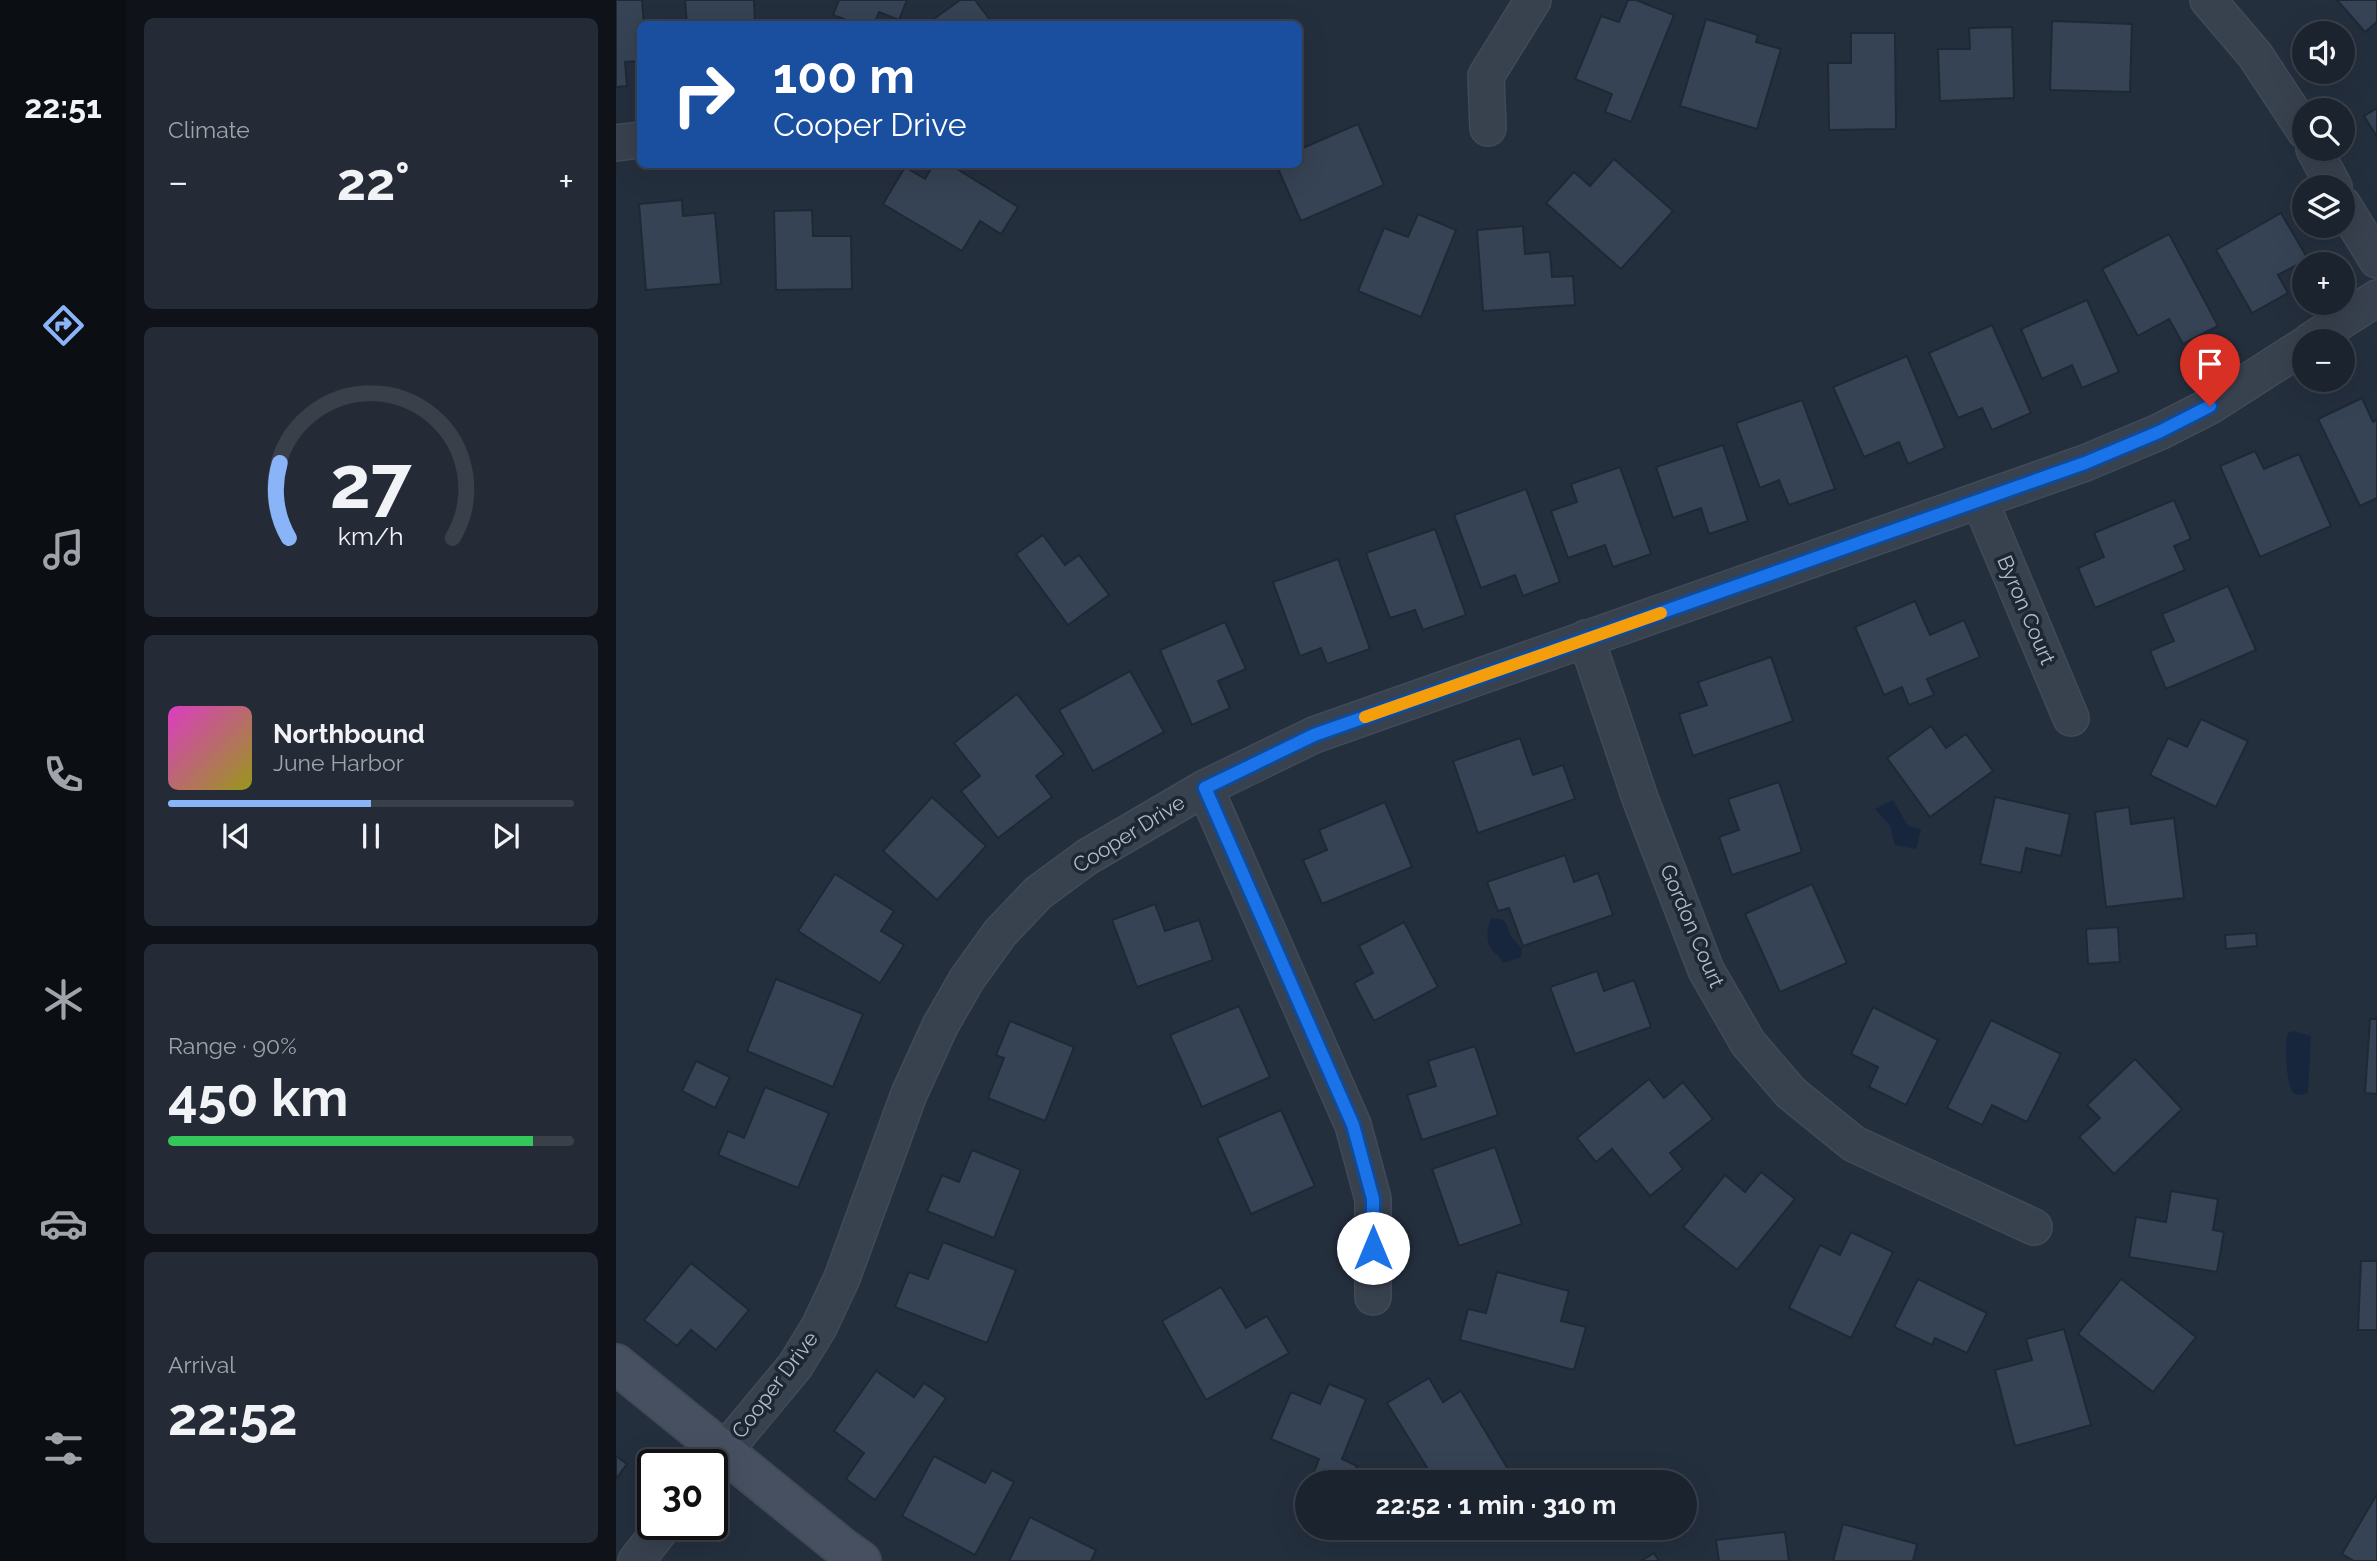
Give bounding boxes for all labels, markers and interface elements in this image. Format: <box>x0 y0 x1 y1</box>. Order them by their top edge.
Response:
map controls <box>2292 21 2355 392</box>
button: sound <box>2292 21 2355 84</box>
text: 100 m <box>773 47 915 104</box>
icon: right <box>658 49 749 140</box>
text: 22:51 <box>24 88 102 125</box>
button: search <box>2292 98 2355 161</box>
text: Cooper Drive <box>773 106 967 143</box>
text: Climate <box>168 116 250 143</box>
text: 22° <box>337 151 410 212</box>
text: − <box>168 159 188 204</box>
text: + <box>558 159 574 204</box>
button: layers <box>2292 175 2355 238</box>
button: + <box>2292 252 2355 315</box>
icon: directions <box>39 301 88 350</box>
button: − <box>2292 329 2355 392</box>
pin <box>2180 334 2240 406</box>
icon: arrive <box>2191 345 2229 383</box>
text: 27 <box>330 440 412 525</box>
text: km/h <box>338 521 404 551</box>
icon: music <box>39 525 88 574</box>
street label: Byron Court <box>1992 551 2061 668</box>
text: Northbound <box>273 719 425 749</box>
text: June Harbor <box>273 749 404 776</box>
icon: phone <box>39 750 88 799</box>
street label: Cooper Drive <box>1068 789 1189 878</box>
icon: previous <box>217 817 255 855</box>
icon: pause <box>352 817 390 855</box>
icon: next <box>487 817 525 855</box>
street label: Gordon Court <box>1655 860 1730 991</box>
icon: climate <box>39 975 88 1024</box>
text: Range · 90% <box>168 1032 297 1059</box>
text: 450 km <box>168 1067 348 1128</box>
icon: car <box>39 1199 88 1248</box>
position arrow <box>1336 1211 1410 1285</box>
street label: Cooper Drive <box>726 1326 823 1443</box>
text: Arrival <box>168 1351 235 1378</box>
text: 22:52 <box>168 1386 298 1447</box>
icon: filters <box>39 1424 88 1473</box>
speed limit sign: 30 <box>637 1449 728 1540</box>
text: 22:52 · 1 min · 310 m <box>1376 1490 1616 1520</box>

